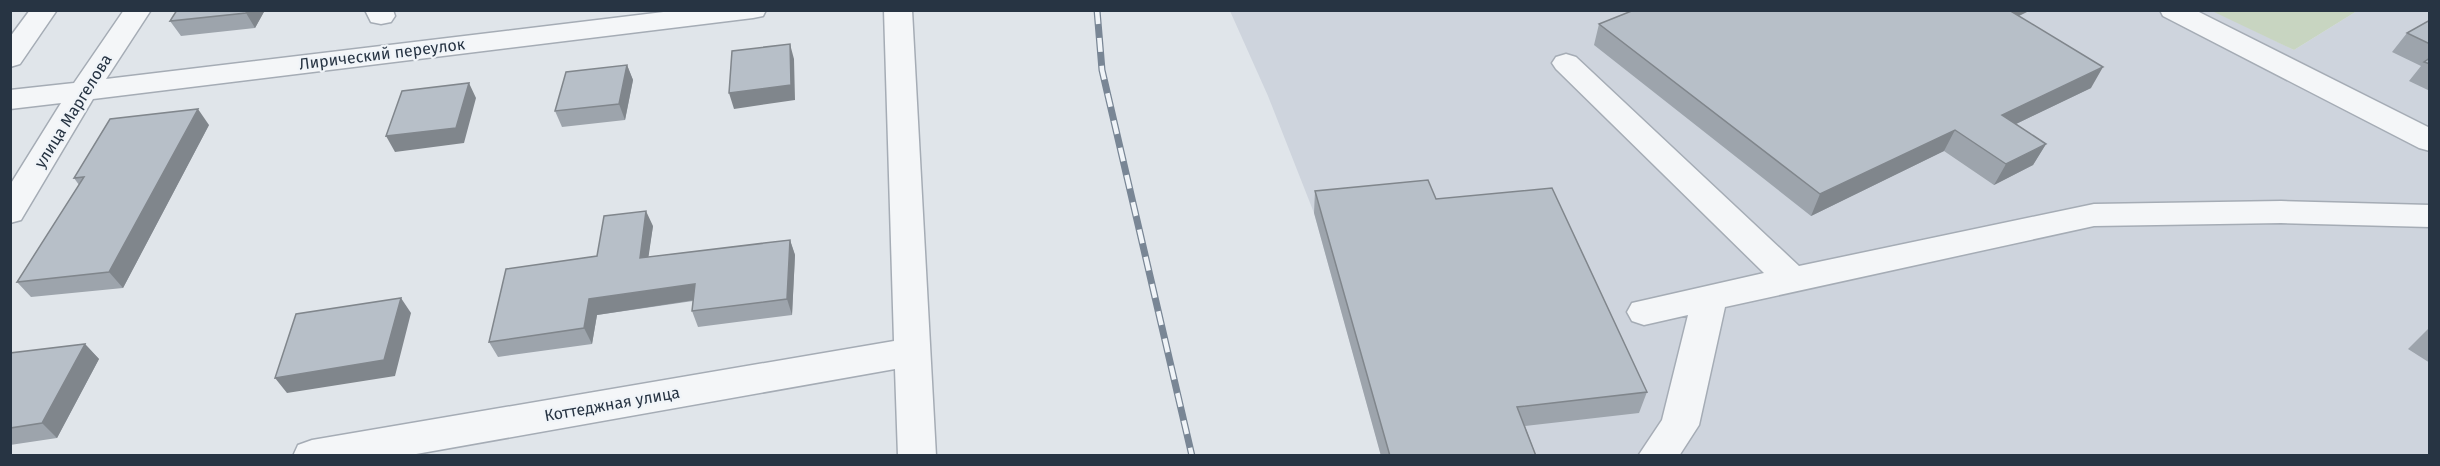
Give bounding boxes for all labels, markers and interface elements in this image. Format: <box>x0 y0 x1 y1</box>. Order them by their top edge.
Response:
street label: Лирический переулок <box>298 34 467 74</box>
street label: улица Маргелова <box>30 51 116 171</box>
street label: Коттеджная улица <box>543 383 681 425</box>

